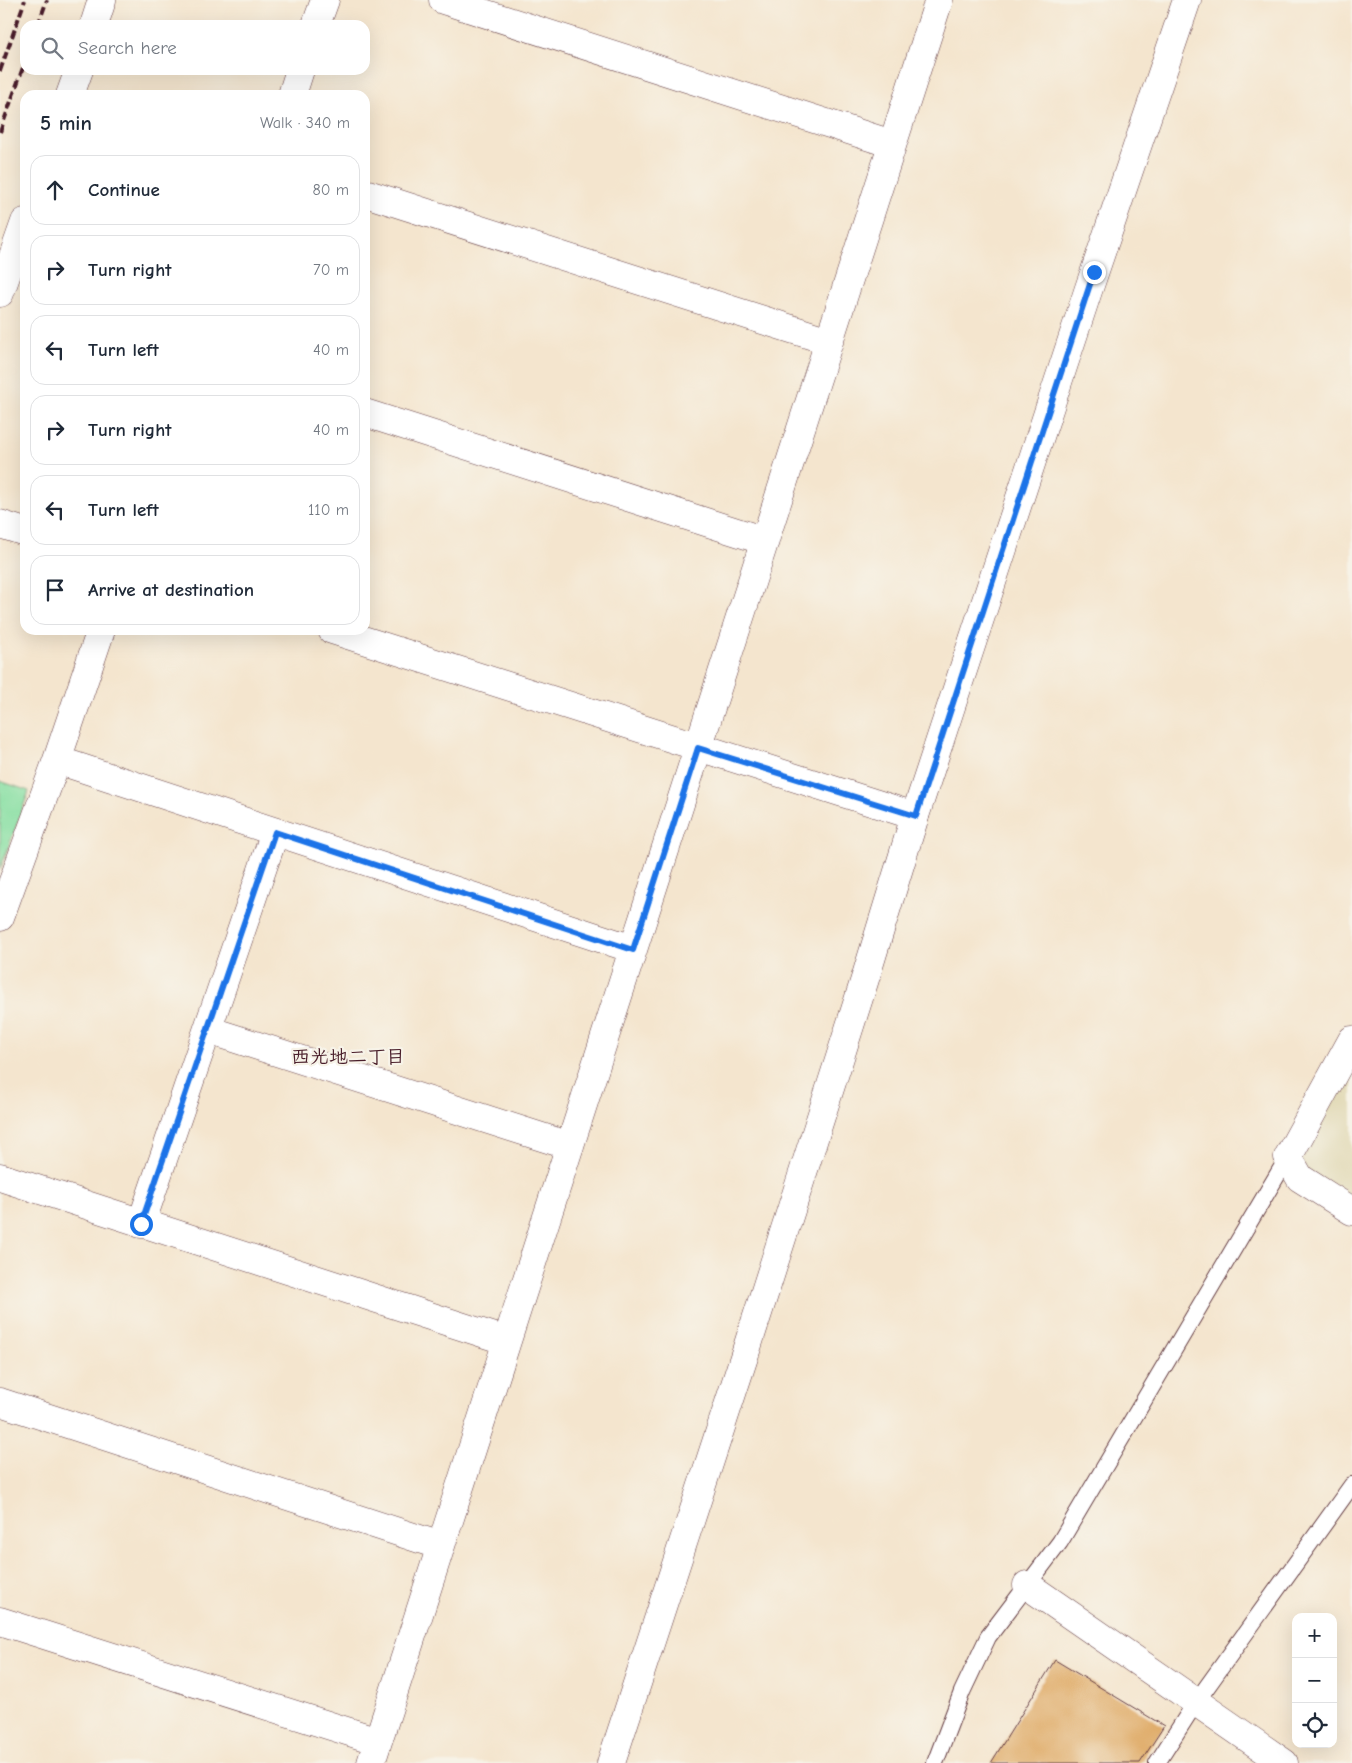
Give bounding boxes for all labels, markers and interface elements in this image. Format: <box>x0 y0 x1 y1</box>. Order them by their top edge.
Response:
search box <box>20 20 370 75</box>
icon: search <box>38 34 66 62</box>
text: Search here <box>78 37 177 59</box>
text: 5 min <box>40 111 92 135</box>
text: Walk · 340 m <box>260 114 350 132</box>
icon: ahead <box>41 176 69 204</box>
text: Continue <box>88 179 160 201</box>
text: 80 m <box>312 181 349 199</box>
icon: right <box>41 256 69 284</box>
text: Turn right <box>88 259 172 281</box>
text: 70 m <box>313 261 349 279</box>
route end <box>1083 261 1106 284</box>
icon: left <box>41 336 69 364</box>
text: Turn left <box>88 339 159 361</box>
text: 40 m <box>313 341 349 359</box>
icon: right <box>41 416 69 444</box>
text: Turn right <box>88 419 172 441</box>
text: 40 m <box>313 421 349 439</box>
icon: left <box>41 496 69 524</box>
text: Turn left <box>88 499 159 521</box>
text: 110 m <box>308 501 349 519</box>
icon: arrive <box>41 576 69 604</box>
text: Arrive at destination <box>88 579 254 601</box>
district label: 西光地二丁目 <box>291 1046 405 1068</box>
route start <box>130 1213 153 1236</box>
map controls <box>1292 1613 1337 1748</box>
button: + <box>1292 1613 1337 1658</box>
button: − <box>1292 1658 1337 1703</box>
button: locate <box>1292 1703 1337 1748</box>

